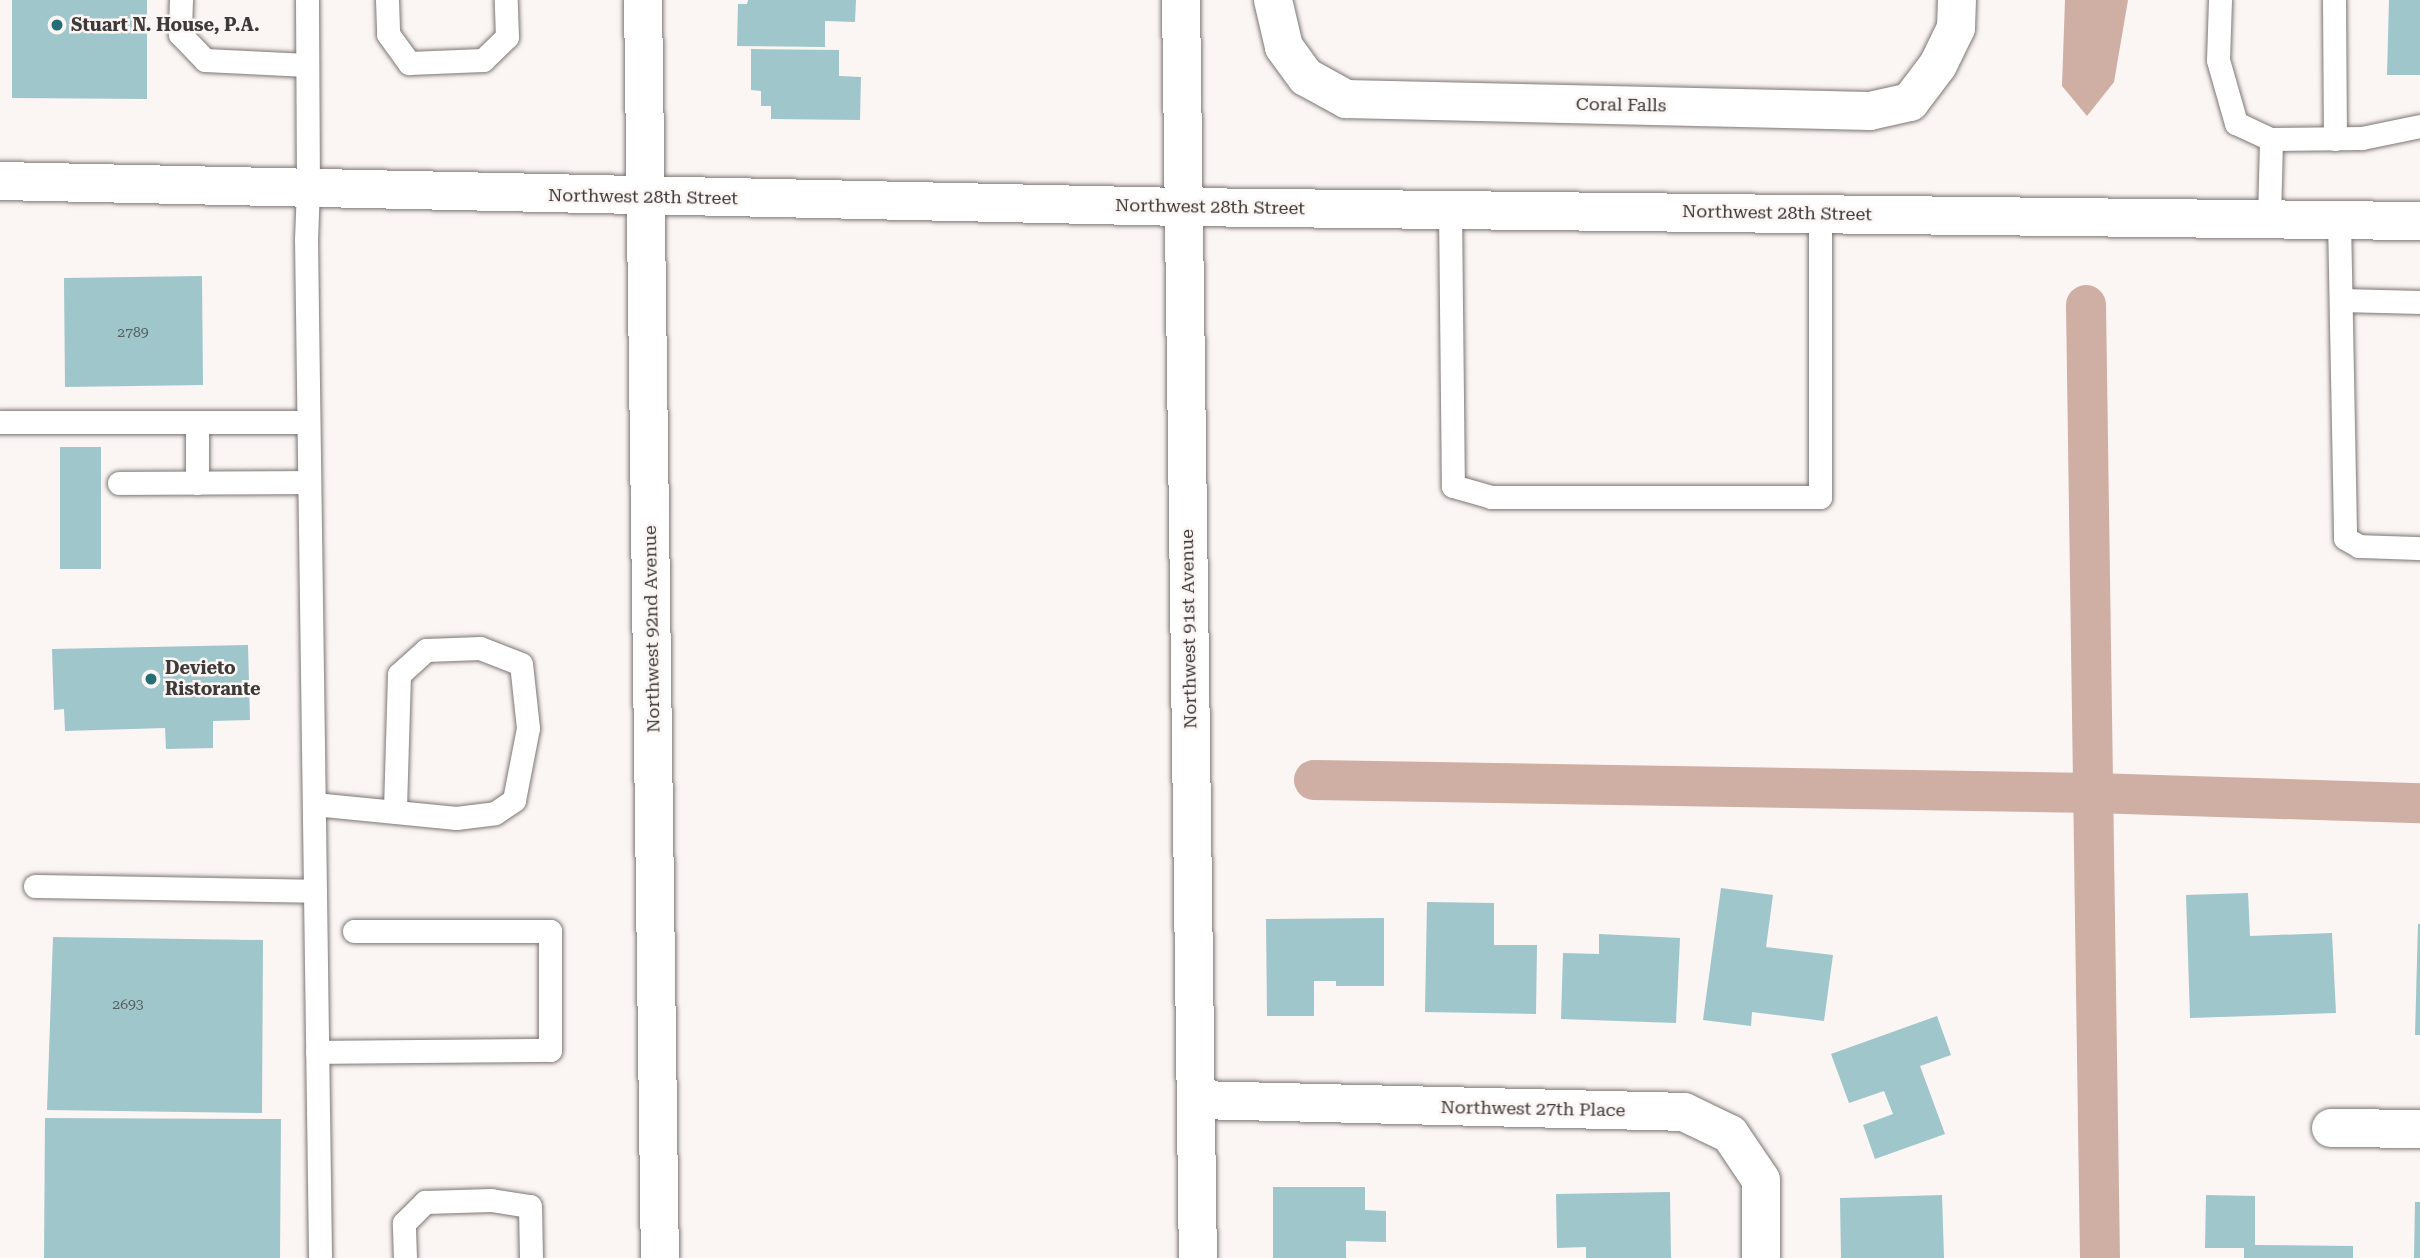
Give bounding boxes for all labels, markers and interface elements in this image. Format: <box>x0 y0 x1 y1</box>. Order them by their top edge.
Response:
place label: Stuart N. House, P.A. <box>71 14 260 36</box>
marker: Stuart N. House, P.A. <box>49 17 65 33</box>
street label: Coral Falls <box>1576 93 1666 117</box>
street label: Northwest 28th Street <box>548 185 738 209</box>
street label: Northwest 28th Street <box>1115 195 1305 219</box>
street label: Northwest 28th Street <box>1682 201 1872 225</box>
house number: 2789 <box>117 324 149 340</box>
street label: Northwest 92nd Avenue <box>639 525 665 733</box>
street label: Northwest 91st Avenue <box>1176 529 1202 729</box>
place label: Devieto Ristorante <box>165 658 261 700</box>
marker: Devieto Ristorante <box>143 671 159 687</box>
house number: 2693 <box>112 996 144 1012</box>
street label: Northwest 27th Place <box>1440 1097 1626 1121</box>

